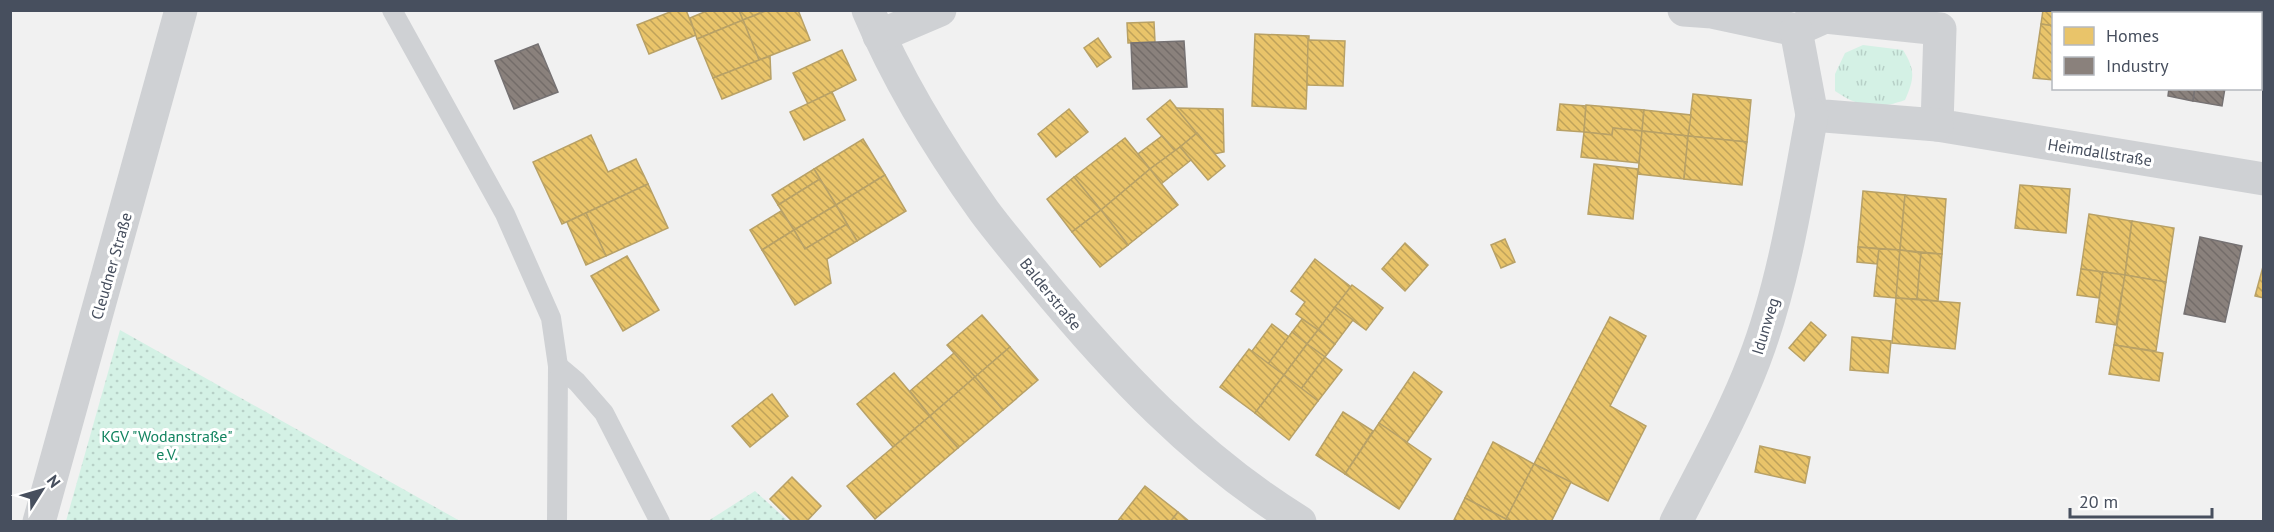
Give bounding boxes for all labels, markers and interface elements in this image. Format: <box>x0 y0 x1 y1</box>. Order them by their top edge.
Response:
legend <box>2052 12 2262 90</box>
text: Homes <box>2106 24 2159 47</box>
text: Industry <box>2106 54 2169 77</box>
street label: Heimdallstraße <box>2046 134 2154 170</box>
street label: Cleudner Straße <box>86 210 136 322</box>
street label: Balderstraße <box>1016 254 1086 334</box>
street label: Idunweg <box>1747 295 1783 357</box>
park label: KGV "Wodanstraße" e.V. <box>101 426 233 464</box>
north arrow <box>12 460 72 520</box>
text: N <box>43 471 65 491</box>
scale bar <box>2070 481 2212 519</box>
text: 20 m <box>2079 490 2118 513</box>

